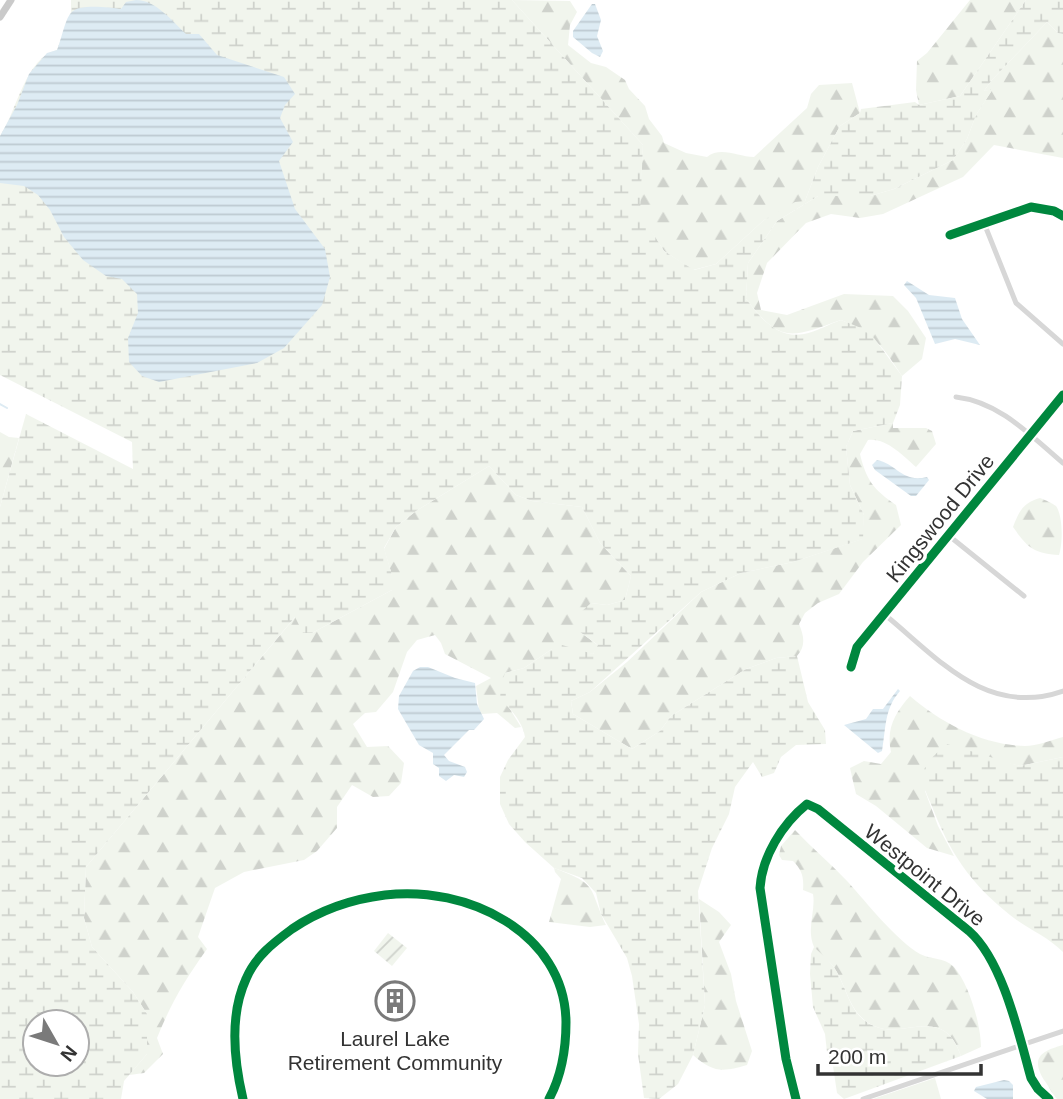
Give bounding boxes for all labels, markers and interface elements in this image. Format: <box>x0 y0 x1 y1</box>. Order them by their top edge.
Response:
street label: Kingswood Drive <box>881 450 999 586</box>
street label: Westpoint Drive <box>860 820 990 930</box>
building icon: Laurel Lake Retirement Community <box>374 980 416 1022</box>
north arrow <box>21 1008 91 1078</box>
place label: Laurel Lake Retirement Community <box>288 1027 503 1074</box>
scale bar <box>818 1032 981 1076</box>
text: N <box>56 1041 81 1065</box>
text: 200 m <box>828 1045 886 1068</box>

